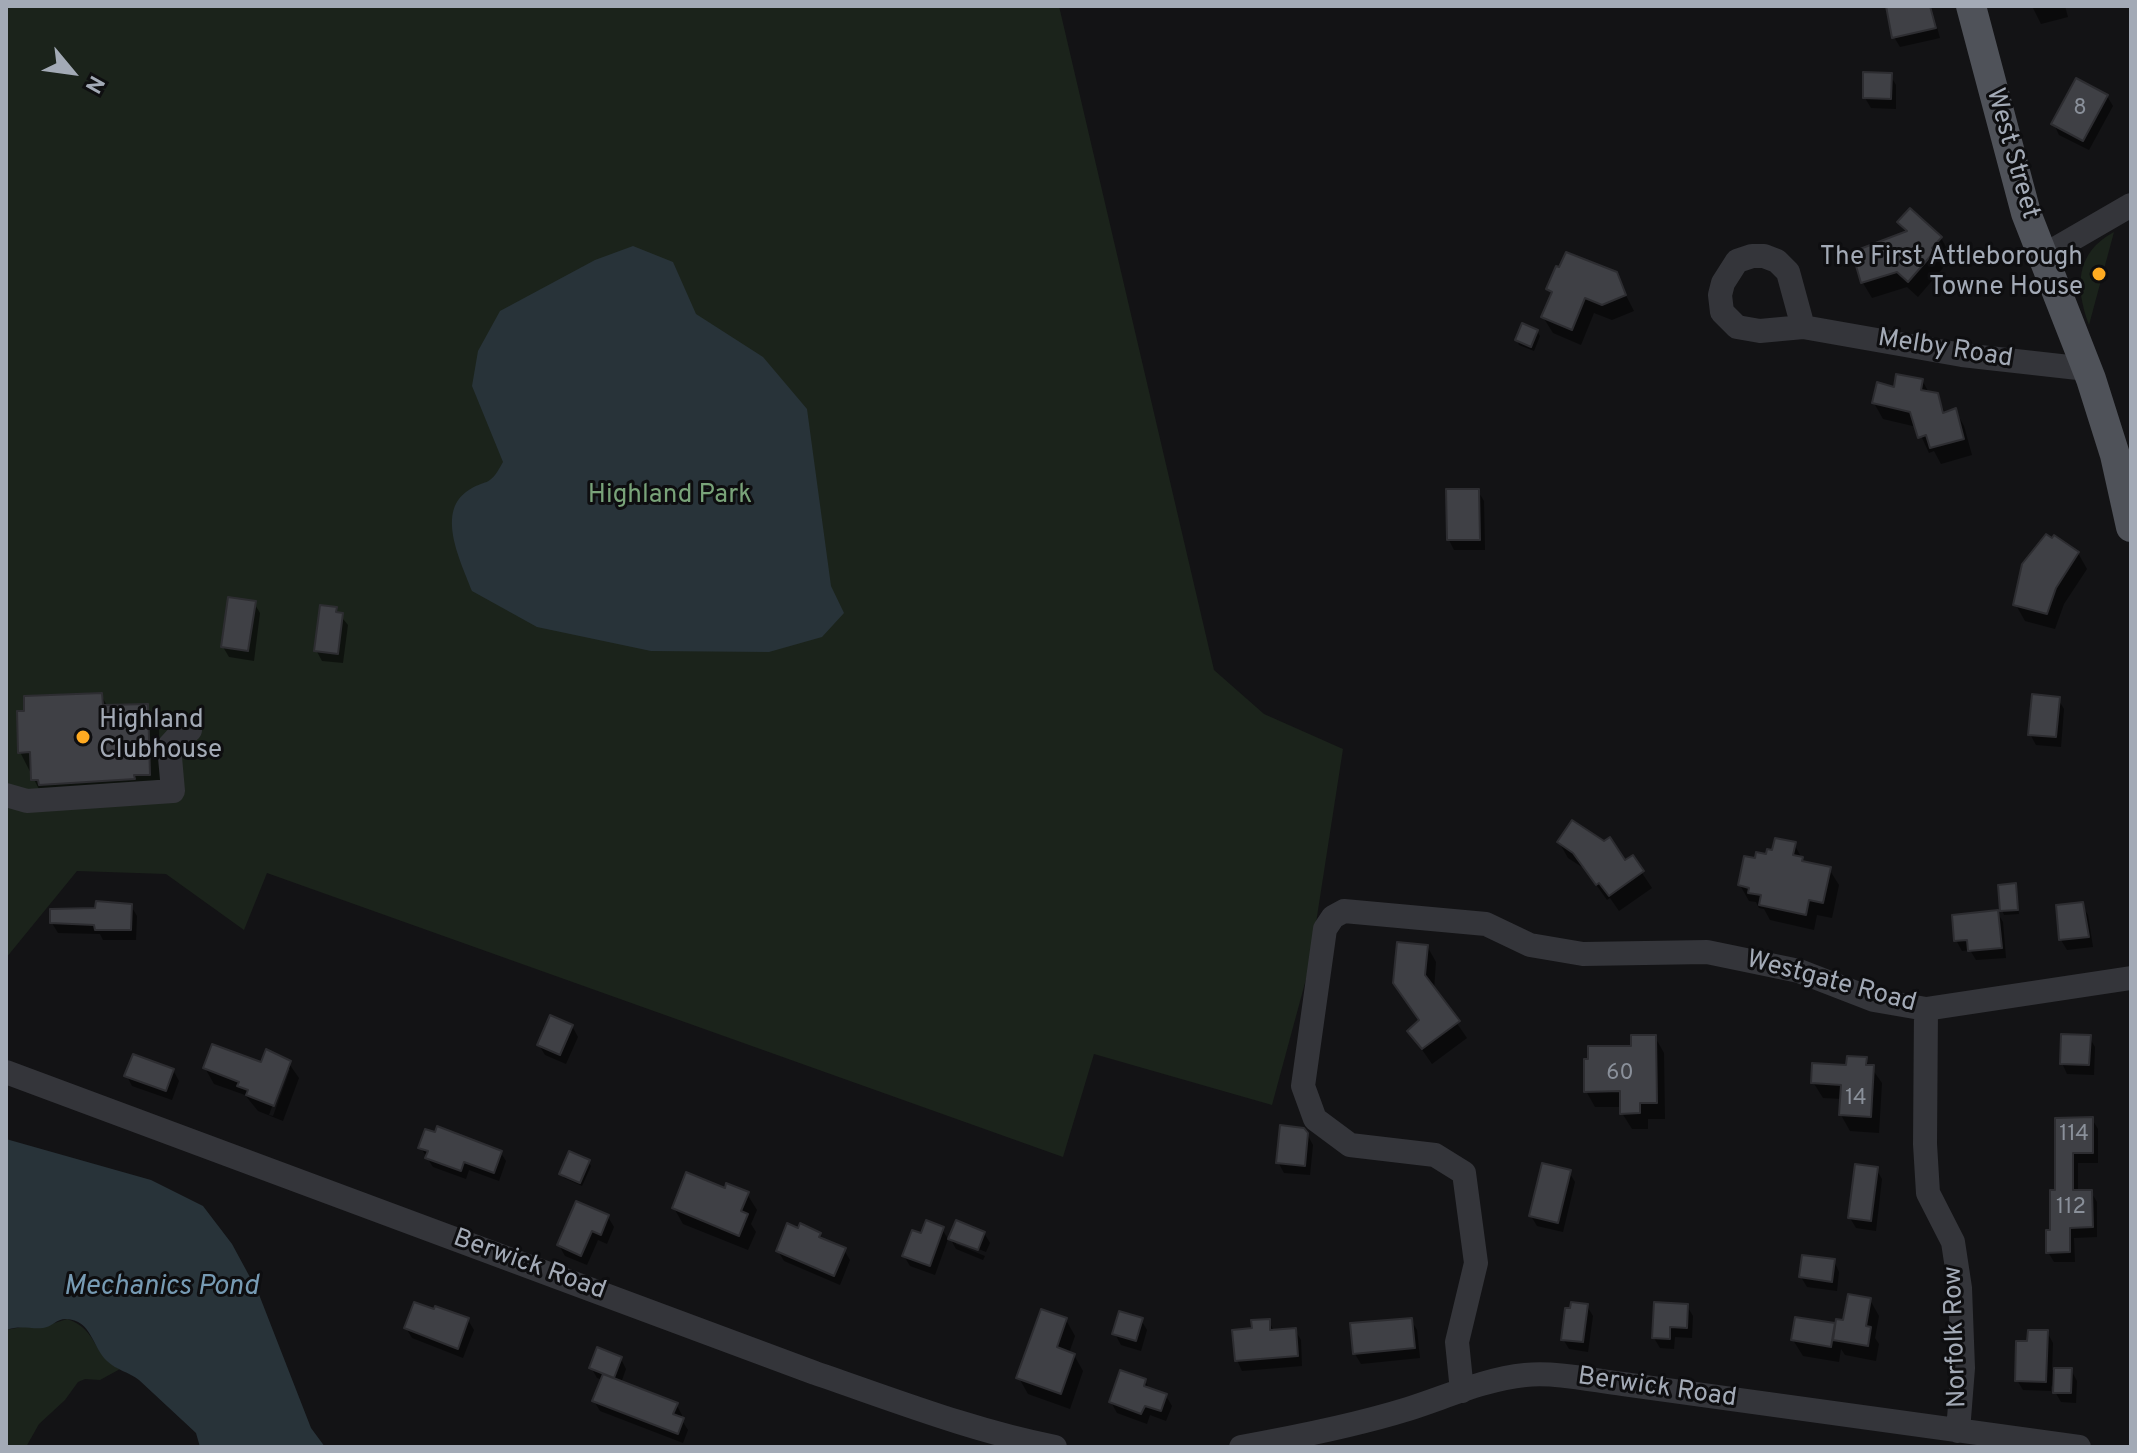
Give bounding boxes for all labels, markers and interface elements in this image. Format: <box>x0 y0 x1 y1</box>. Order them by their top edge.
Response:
north arrow <box>32 32 112 112</box>
text: N <box>78 70 109 97</box>
street label: West Street <box>1977 85 2045 223</box>
house number: 8 <box>2073 97 2087 123</box>
place label: The First Attleborough Towne House <box>1820 243 2083 304</box>
marker: The First Attleborough Towne House <box>2090 265 2108 283</box>
street label: Melby Road <box>1875 324 2015 376</box>
park label: Highland Park <box>588 481 752 513</box>
place label: Highland Clubhouse <box>99 706 222 768</box>
marker: Highland Clubhouse <box>74 728 92 746</box>
street label: Westgate Road <box>1743 945 1919 1021</box>
house number: 60 <box>1606 1062 1634 1088</box>
house number: 14 <box>1845 1087 1867 1113</box>
house number: 114 <box>2059 1123 2089 1149</box>
house number: 112 <box>2056 1196 2086 1222</box>
street label: Berwick Road <box>448 1224 610 1308</box>
street label: Norfolk Row <box>1939 1266 1975 1408</box>
water label: Mechanics Pond <box>64 1271 258 1305</box>
street label: Berwick Road <box>1576 1362 1738 1416</box>

